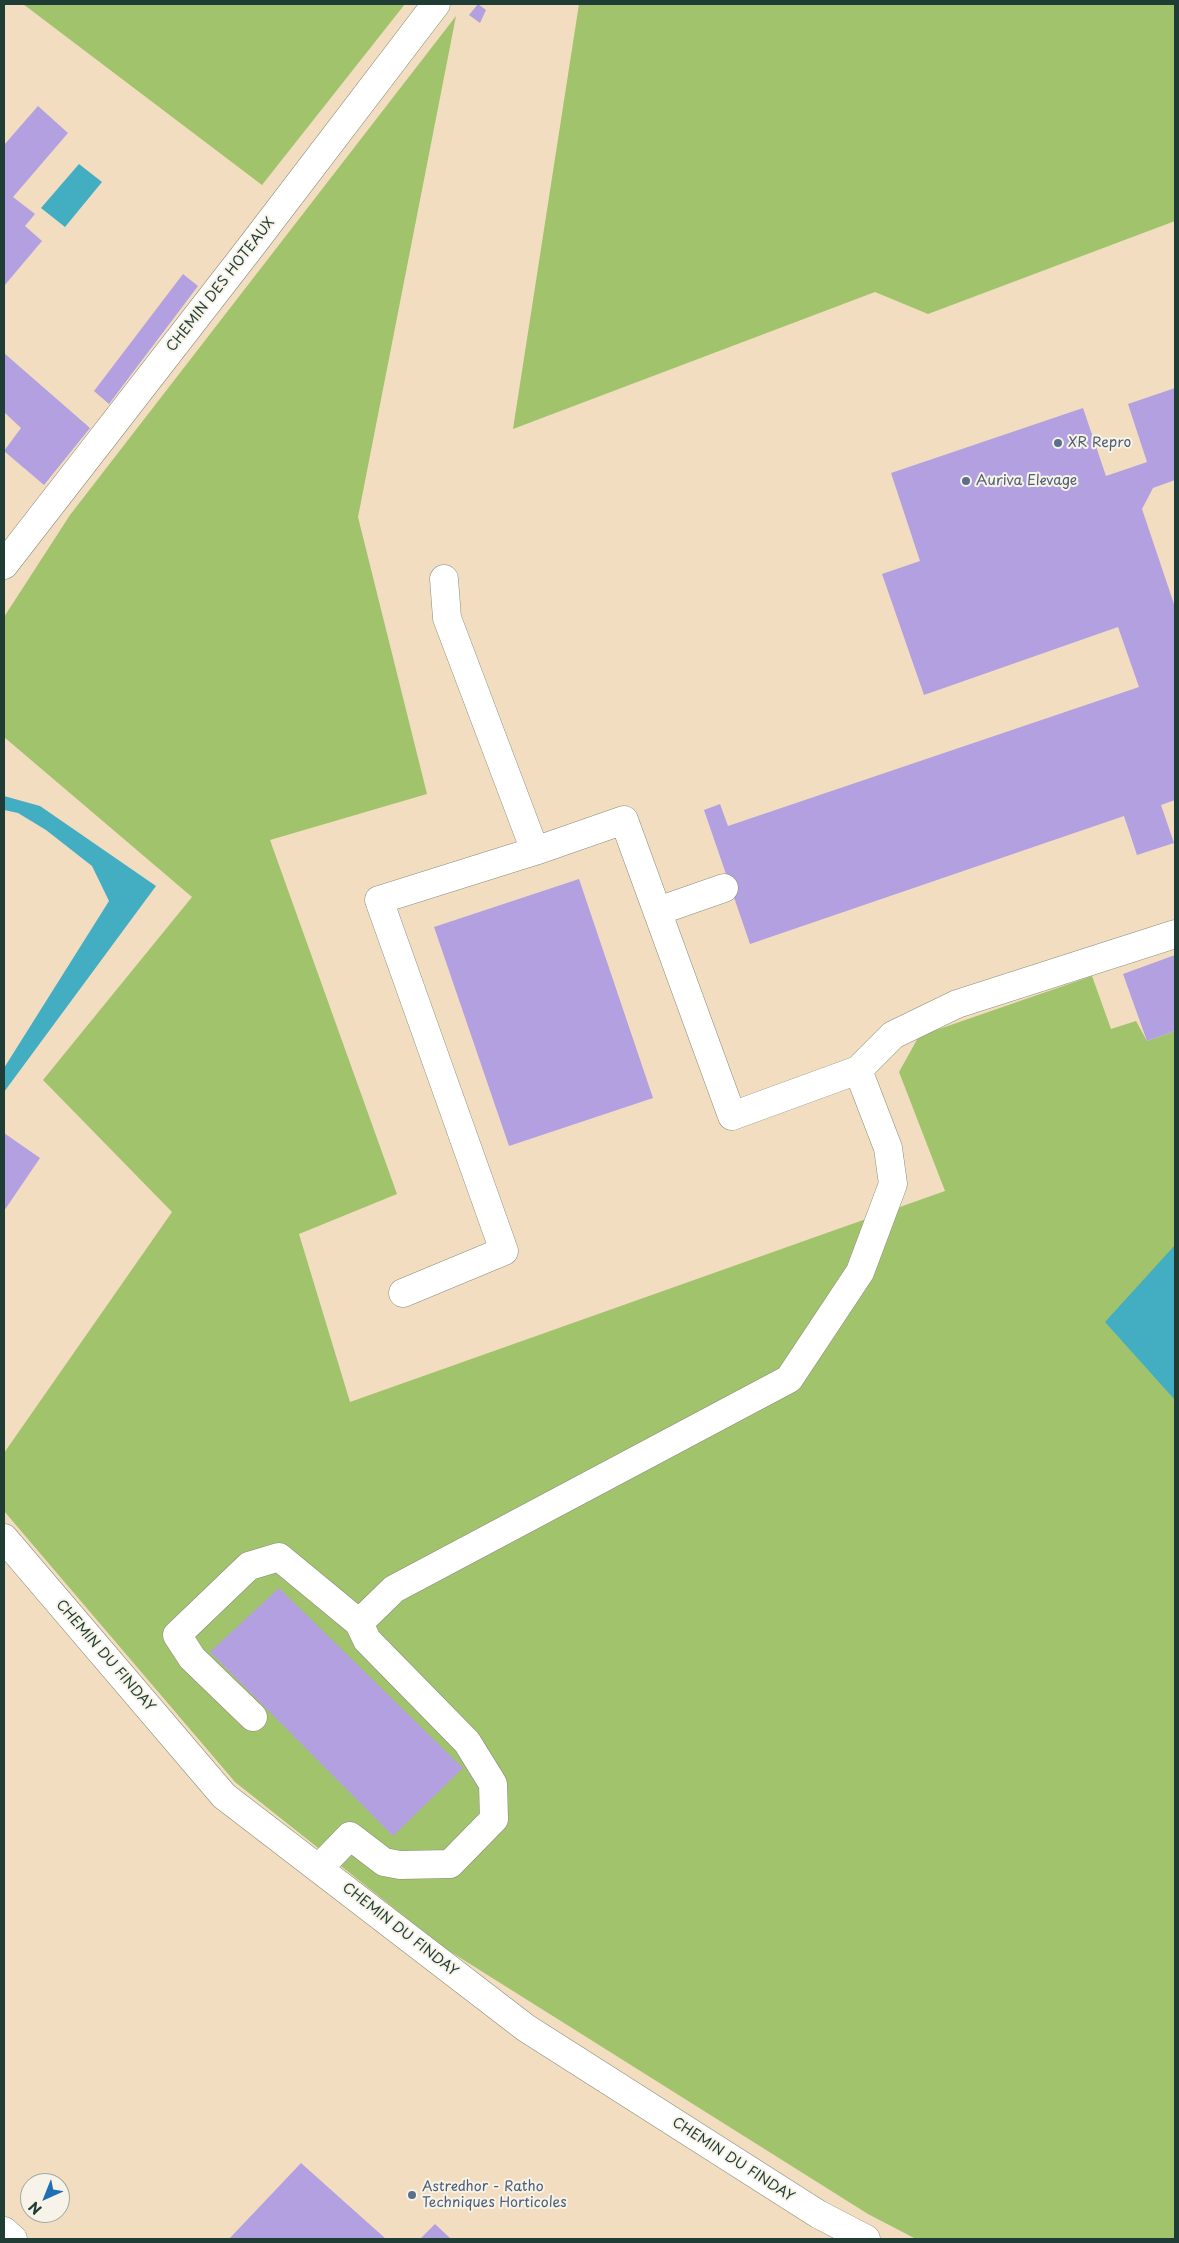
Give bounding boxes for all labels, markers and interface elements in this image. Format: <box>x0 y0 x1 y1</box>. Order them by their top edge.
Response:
street label: CHEMIN DES HOTEAUX <box>163 215 279 355</box>
place label: XR Repro <box>1068 435 1131 451</box>
marker: XR Repro <box>1052 437 1064 449</box>
place label: Auriva Elevage <box>976 473 1077 489</box>
marker: Auriva Elevage <box>960 475 972 487</box>
street label: CHEMIN DU FINDAY <box>52 1597 158 1715</box>
street label: CHEMIN DU FINDAY <box>339 1880 461 1980</box>
street label: CHEMIN DU FINDAY <box>669 2114 797 2206</box>
north arrow <box>20 2173 70 2223</box>
place label: Astredhor - Ratho Techniques Horticoles <box>422 2179 567 2212</box>
marker: Astredhor - Ratho Techniques Horticoles <box>406 2189 418 2201</box>
text: N <box>24 2197 46 2220</box>

